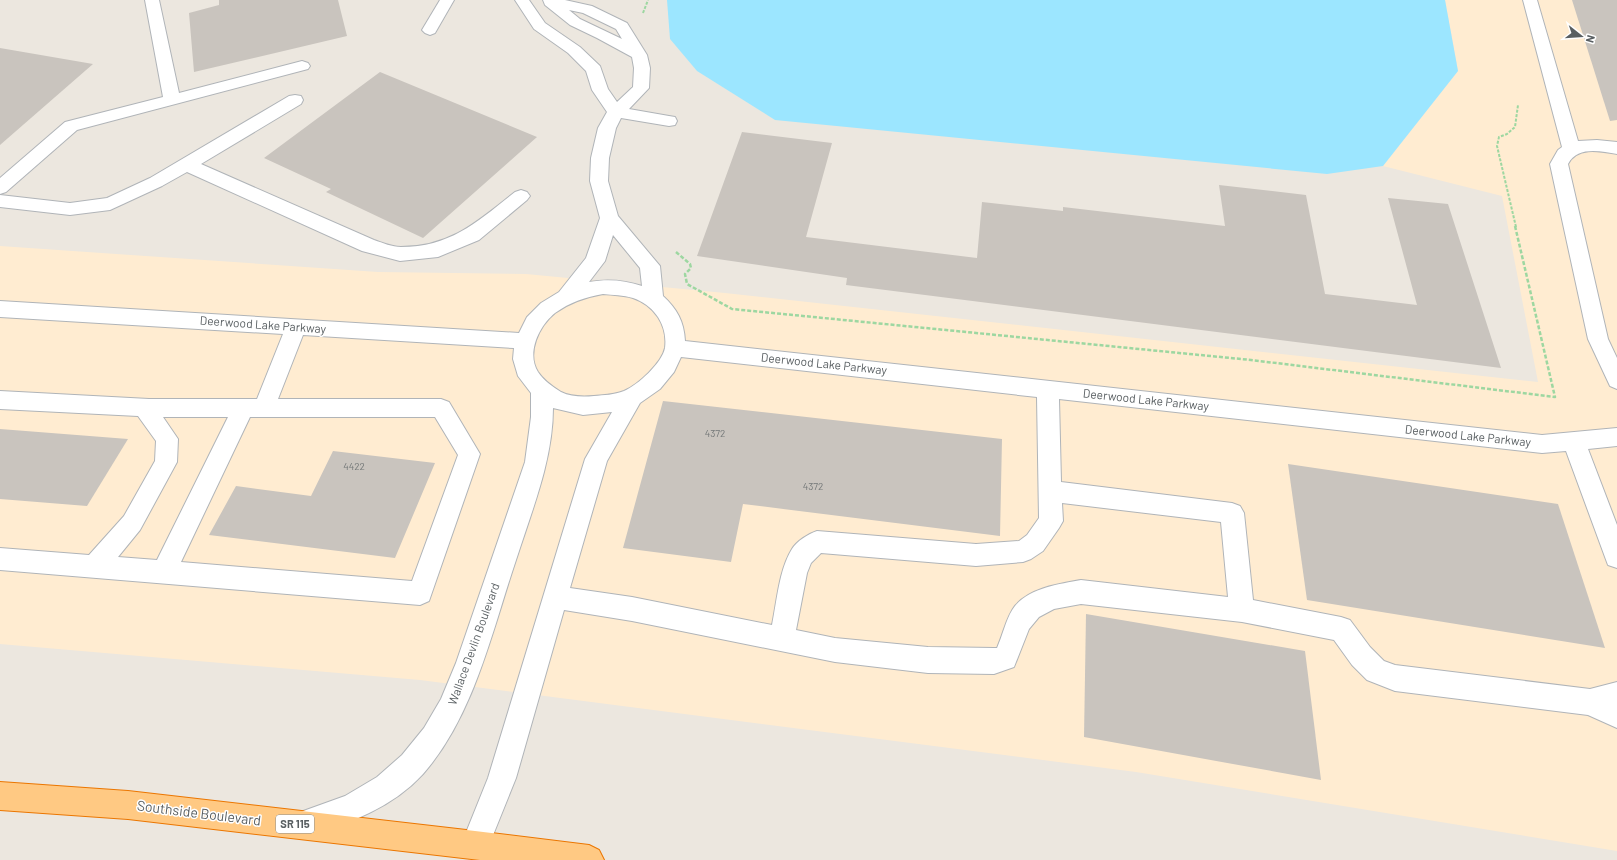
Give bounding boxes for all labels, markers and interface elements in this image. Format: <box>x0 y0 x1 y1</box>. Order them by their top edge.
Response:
north arrow <box>1561 16 1601 56</box>
text: N <box>1584 34 1598 44</box>
street label: Deerwood Lake Parkway <box>199 313 327 335</box>
street label: Deerwood Lake Parkway <box>760 349 888 377</box>
street label: Deerwood Lake Parkway <box>1082 385 1210 413</box>
street label: Deerwood Lake Parkway <box>1404 421 1532 449</box>
house number: 4372 <box>705 427 725 439</box>
house number: 4422 <box>343 460 365 472</box>
house number: 4372 <box>803 480 823 492</box>
street label: Wallace Devlin Boulevard <box>444 581 502 707</box>
street label: Southside Boulevard <box>136 796 262 829</box>
road number: SR 115 <box>276 815 314 833</box>

